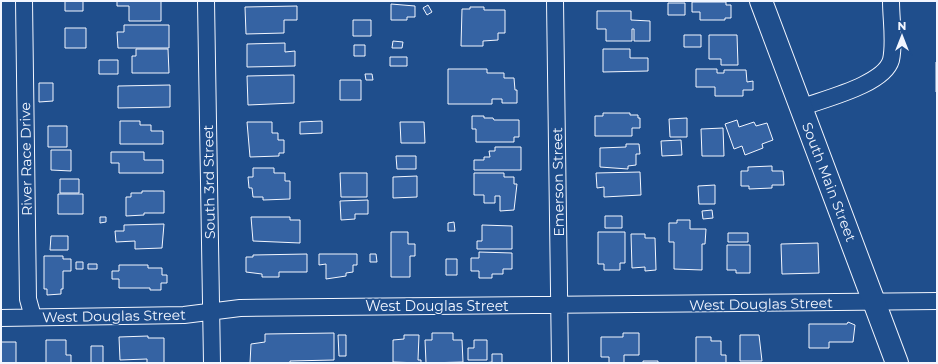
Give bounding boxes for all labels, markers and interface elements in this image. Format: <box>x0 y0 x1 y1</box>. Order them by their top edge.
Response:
north arrow <box>882 16 922 56</box>
text: N <box>898 19 906 33</box>
street label: River Race Drive <box>16 102 36 216</box>
street label: South Main Street <box>798 120 860 245</box>
street label: South 3rd Street <box>199 124 219 239</box>
street label: Emerson Street <box>548 127 568 237</box>
street label: West Douglas Street <box>689 294 833 314</box>
street label: West Douglas Street <box>365 297 509 315</box>
street label: West Douglas Street <box>42 306 186 326</box>

